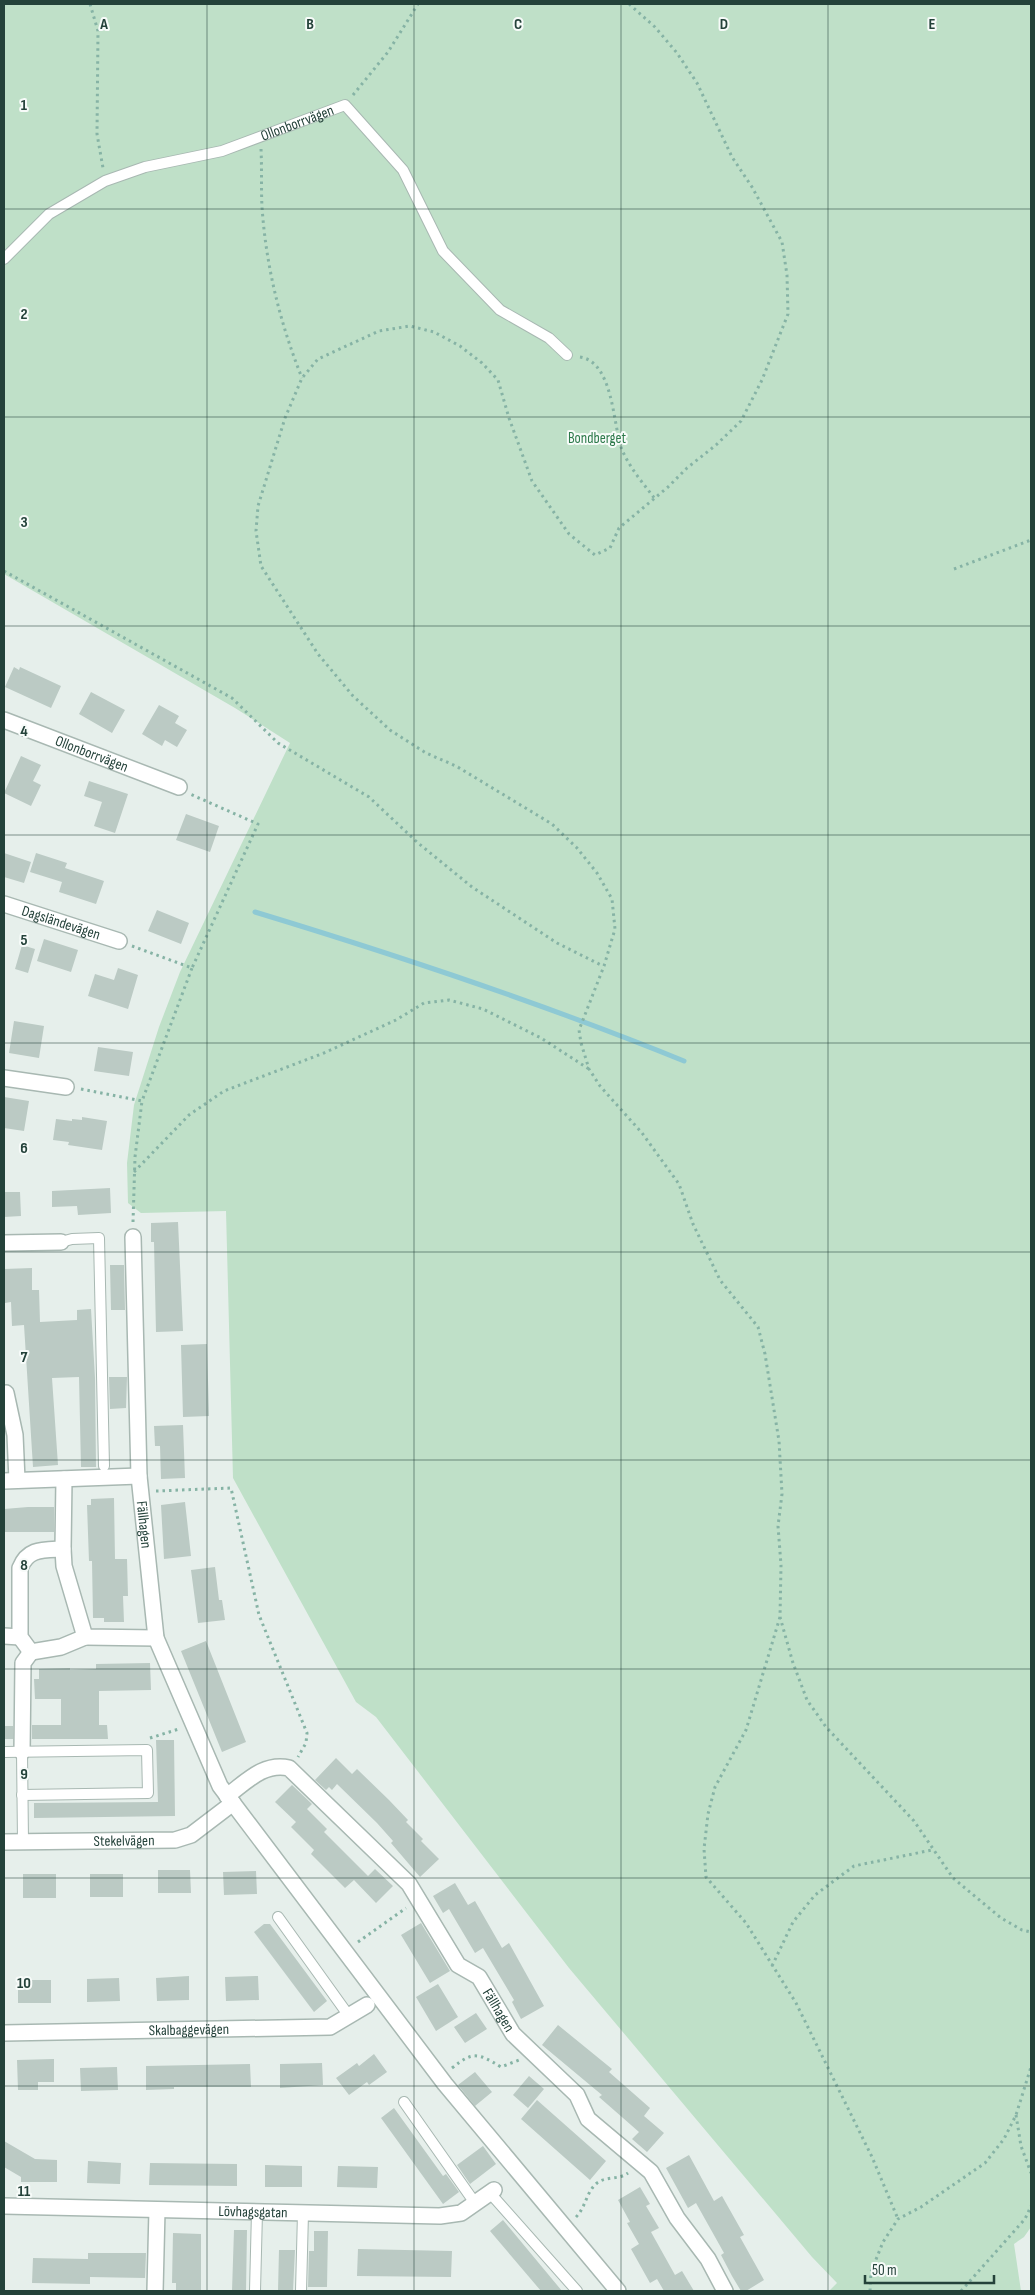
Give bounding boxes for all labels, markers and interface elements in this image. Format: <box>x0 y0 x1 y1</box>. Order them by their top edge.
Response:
text: A <box>99 15 108 34</box>
text: B <box>306 15 314 34</box>
text: C <box>514 15 522 34</box>
text: D <box>720 15 728 34</box>
text: E <box>929 15 936 34</box>
text: 1 <box>21 96 28 115</box>
street label: Ollonborrvägen <box>258 101 336 145</box>
text: 2 <box>20 305 28 324</box>
park label: Bondberget <box>568 429 627 448</box>
text: 3 <box>20 513 28 532</box>
text: 4 <box>20 722 28 741</box>
street label: Ollonborrvägen <box>53 731 131 776</box>
street label: Dagsländevägen <box>19 901 103 944</box>
text: 5 <box>20 931 28 950</box>
text: 6 <box>20 1139 28 1158</box>
text: 7 <box>21 1348 28 1367</box>
street label: Fällhagen <box>132 1500 156 1549</box>
text: 8 <box>20 1556 28 1575</box>
text: 9 <box>20 1765 28 1784</box>
street label: Stekelvägen <box>93 1831 155 1850</box>
text: 10 <box>17 1974 31 1993</box>
street label: Fällhagen <box>478 1985 519 2035</box>
street label: Skalbaggevägen <box>149 2019 229 2040</box>
text: 11 <box>18 2182 31 2201</box>
street label: Lövhagsgatan <box>218 2201 288 2222</box>
scale bar <box>865 2252 994 2284</box>
text: 50 m <box>872 2261 897 2280</box>

